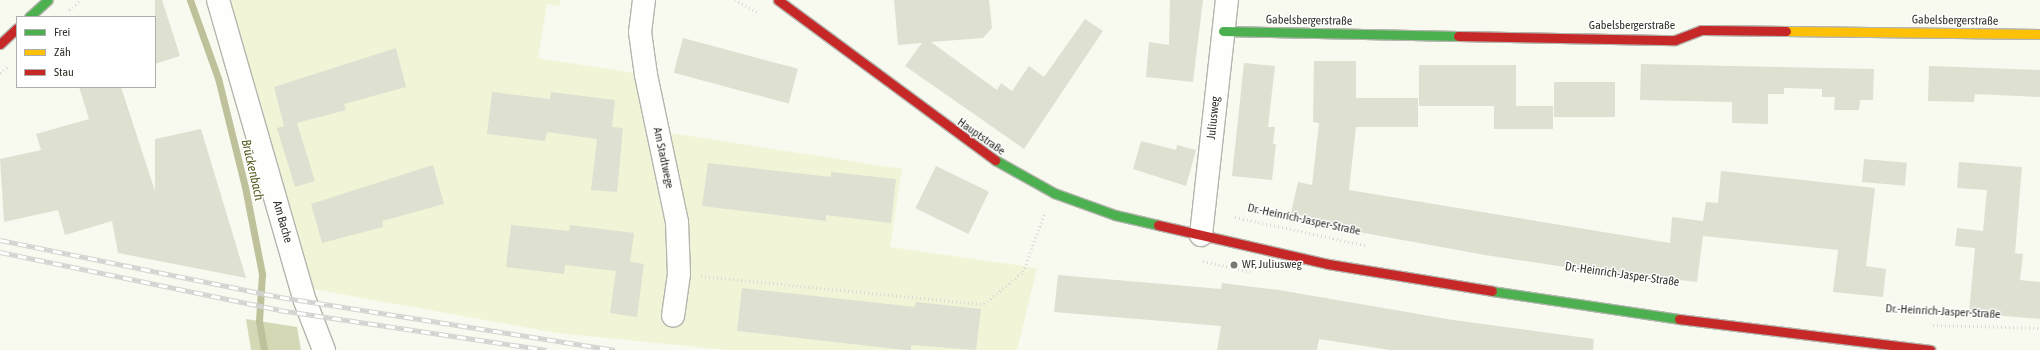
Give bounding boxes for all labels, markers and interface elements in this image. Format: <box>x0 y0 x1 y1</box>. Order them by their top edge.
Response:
street label: Gabelsbergerstraße <box>1266 13 1352 29</box>
street label: Gabelsbergerstraße <box>1912 13 1998 29</box>
legend <box>16 16 156 88</box>
street label: Gabelsbergerstraße <box>1589 19 1675 33</box>
text: Frei <box>54 25 70 39</box>
text: Zäh <box>54 45 71 59</box>
text: Stau <box>54 65 74 79</box>
street label: Juliusweg <box>1205 96 1223 140</box>
street label: Hauptstraße <box>954 115 1008 159</box>
street label: Am Stadtwege <box>649 126 677 190</box>
water label: Brückenbach <box>237 138 267 202</box>
street label: Am Bache <box>269 199 295 245</box>
street label: Dr.-Heinrich-Jasper-Straße <box>1246 201 1362 239</box>
place label: WF, Juliusweg <box>1242 258 1302 272</box>
marker: WF, Juliusweg <box>1229 260 1239 270</box>
street label: Dr.-Heinrich-Jasper-Straße <box>1564 260 1680 290</box>
street label: Dr.-Heinrich-Jasper-Straße <box>1885 302 2001 322</box>

